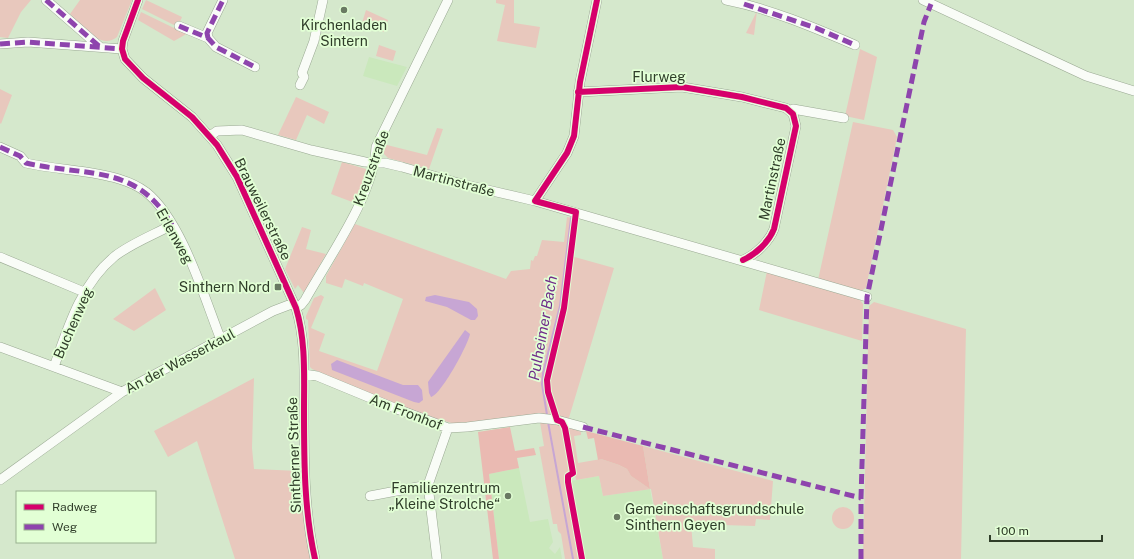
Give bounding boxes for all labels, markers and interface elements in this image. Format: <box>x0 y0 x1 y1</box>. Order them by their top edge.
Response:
marker: Kirchenladen Sintern <box>339 5 349 15</box>
place label: Kirchenladen Sintern <box>301 17 387 49</box>
street label: Flurweg <box>632 69 686 85</box>
street label: Kreuzstraße <box>350 128 392 208</box>
street label: Martinstraße <box>755 136 789 222</box>
street label: Brauweilerstraße <box>231 155 295 263</box>
street label: Martinstraße <box>411 162 497 200</box>
street label: Erlenweg <box>153 205 197 267</box>
water label: Pulheimer Bach <box>525 274 560 382</box>
place label: Sinthern Nord <box>179 279 270 295</box>
marker: Sinthern Nord <box>273 282 283 292</box>
street label: Buchenweg <box>50 285 96 361</box>
street label: An der Wasserkaul <box>122 325 238 397</box>
street label: Am Fronhof <box>367 391 445 433</box>
street label: Sintherner Straße <box>284 397 304 513</box>
place label: Familienzentrum „Kleine Strolche“ <box>389 480 500 512</box>
legend <box>16 491 156 543</box>
marker: Familienzentrum „Kleine Strolche“ <box>503 491 513 501</box>
text: Radweg <box>52 500 97 514</box>
place label: Gemeinschaftsgrundschule Sinthern Geyen <box>625 501 804 533</box>
marker: Gemeinschaftsgrundschule Sinthern Geyen <box>612 512 622 522</box>
scale bar <box>990 517 1102 543</box>
text: Weg <box>52 520 77 534</box>
text: 100 m <box>996 524 1029 538</box>

